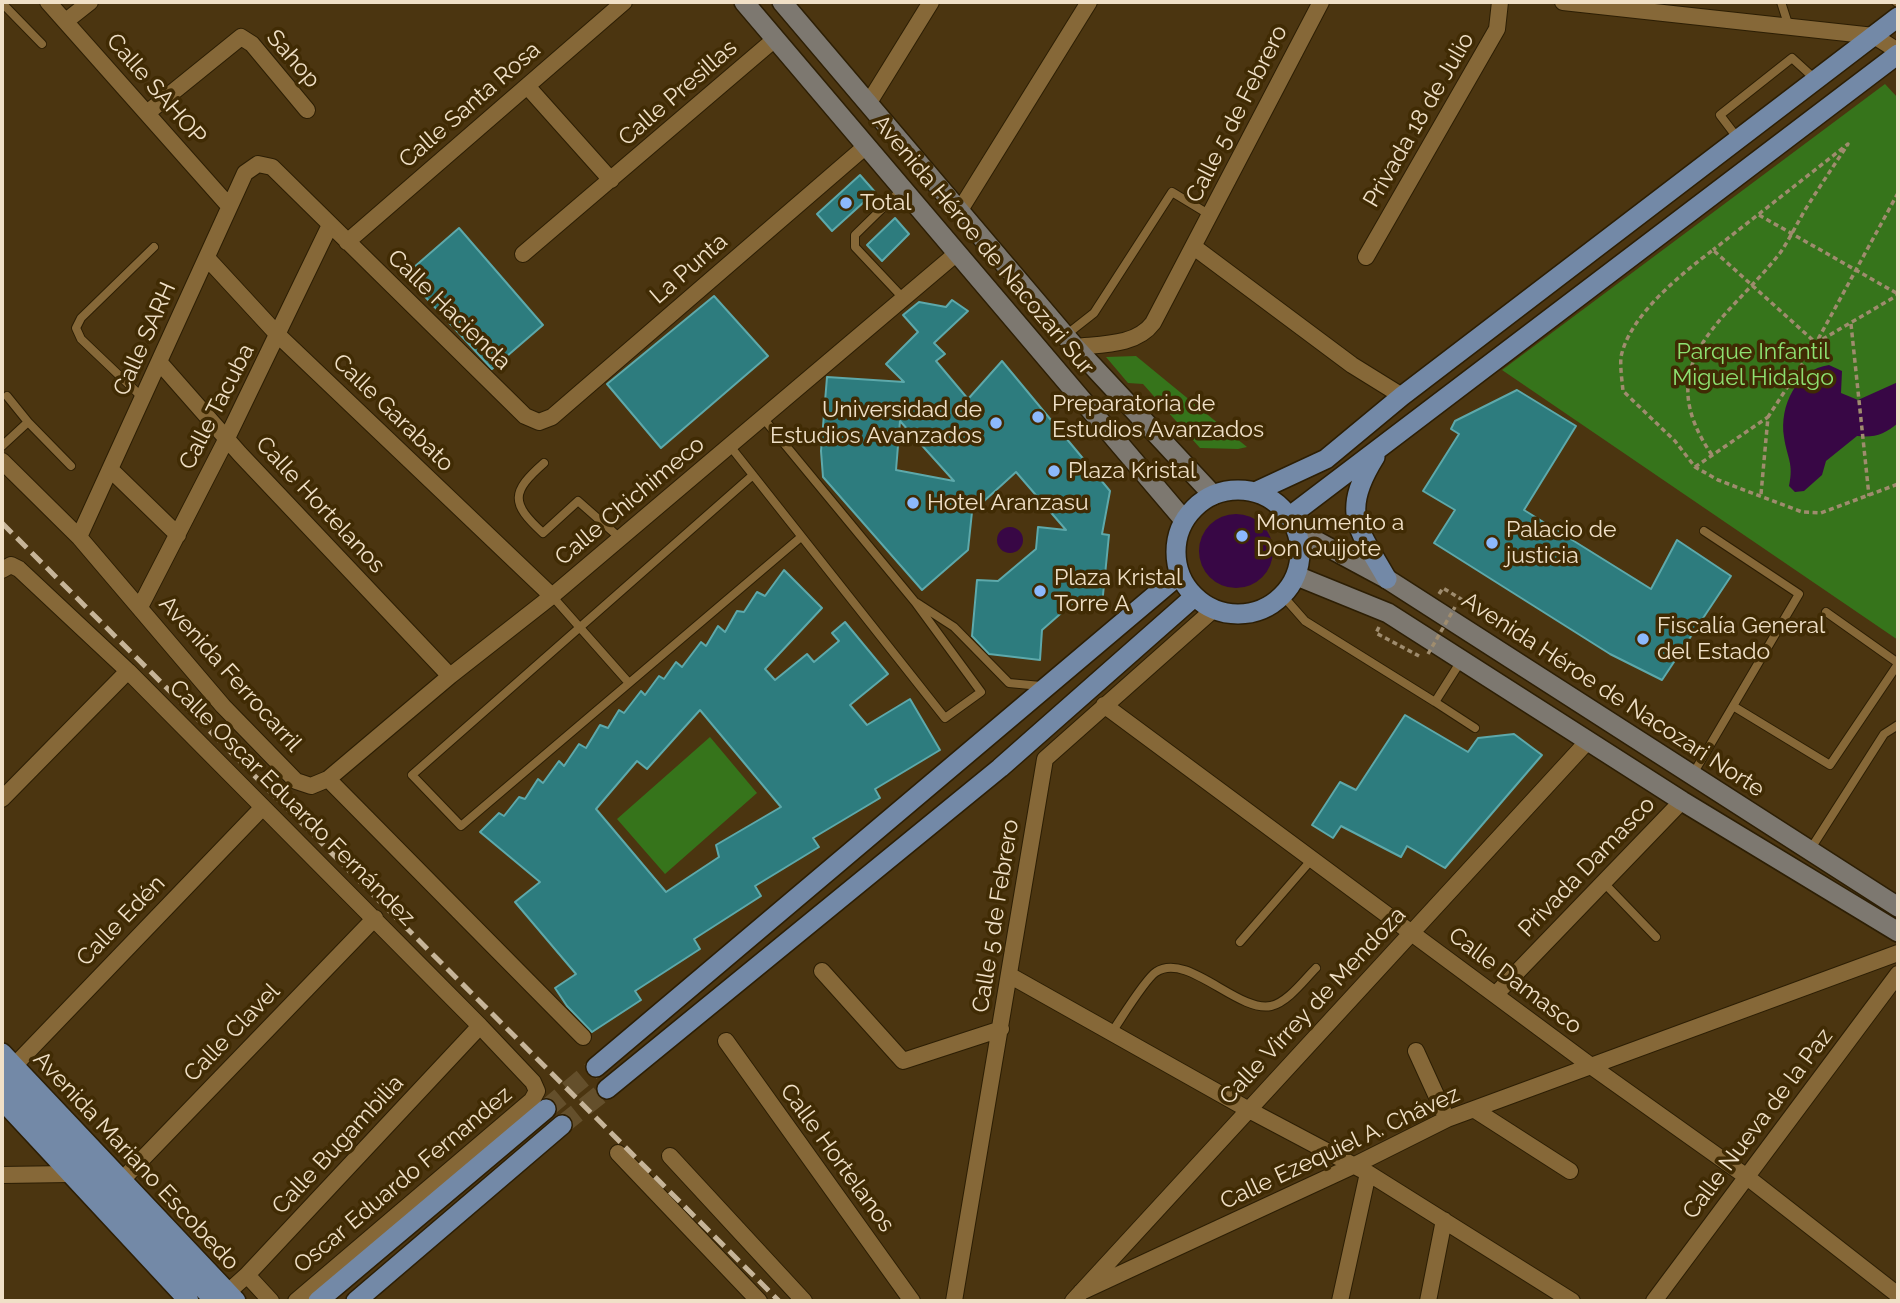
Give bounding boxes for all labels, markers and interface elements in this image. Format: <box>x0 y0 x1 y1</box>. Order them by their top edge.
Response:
street label: Calle 5 de Febrero <box>1180 21 1294 207</box>
street label: Sahop <box>260 24 326 94</box>
street label: Calle SAHOP <box>100 28 212 150</box>
street label: Privada 18 de Julio <box>1358 28 1480 212</box>
street label: Calle Presillas <box>613 34 743 152</box>
street label: Calle Santa Rosa <box>394 36 546 174</box>
street label: Avenida Héroe de Nacozari Sur <box>866 110 1100 380</box>
place label: Total <box>860 189 911 217</box>
marker: Total <box>838 195 854 211</box>
street label: La Punta <box>645 228 733 310</box>
street label: Calle Hacienda <box>382 244 516 376</box>
street label: Calle SARH <box>108 278 182 400</box>
park label: Parque Infantil Miguel Hidalgo <box>1672 338 1834 392</box>
street label: Calle Tacuba <box>174 340 260 474</box>
street label: Calle Garabato <box>327 348 459 478</box>
place label: Preparatoria de Estudios Avanzados <box>1052 390 1264 444</box>
place label: Universidad de Estudios Avanzados <box>770 396 982 450</box>
marker: Preparatoria de Estudios Avanzados <box>1030 409 1046 425</box>
marker: Universidad de Estudios Avanzados <box>988 415 1004 431</box>
street label: Calle Hortelanos <box>250 431 390 579</box>
street label: Calle Chichimeco <box>550 431 710 571</box>
place label: Plaza Kristal <box>1068 457 1196 485</box>
marker: Plaza Kristal <box>1046 463 1062 479</box>
place label: Hotel Aranzasu <box>927 489 1089 517</box>
marker: Hotel Aranzasu <box>905 495 921 511</box>
place label: Monumento a Don Quijote <box>1256 509 1404 563</box>
place label: Palacio de justicia <box>1506 516 1616 570</box>
marker: Monumento a Don Quijote <box>1234 528 1250 544</box>
marker: Palacio de justicia <box>1484 535 1500 551</box>
place label: Plaza Kristal Torre A <box>1054 564 1182 618</box>
marker: Plaza Kristal Torre A <box>1032 583 1048 599</box>
street label: Avenida Héroe de Nacozari Norte <box>1457 587 1769 803</box>
street label: Avenida Ferrocarril <box>153 591 307 757</box>
place label: Fiscalía General del Estado <box>1657 612 1825 666</box>
marker: Fiscalía General del Estado <box>1635 631 1651 647</box>
street label: Calle Oscar Eduardo Fernández <box>163 674 421 932</box>
street label: Privada Damasco <box>1513 791 1661 943</box>
street label: Calle 5 de Febrero <box>967 817 1025 1015</box>
street label: Calle Edén <box>71 870 171 972</box>
street label: Calle Virrey de Mendoza <box>1214 901 1412 1111</box>
street label: Calle Damasco <box>1443 922 1587 1040</box>
street label: Calle Clavel <box>178 978 286 1088</box>
street label: Calle Nueva de la Paz <box>1677 1023 1839 1225</box>
street label: Avenida Mariano Escobedo <box>27 1046 245 1276</box>
street label: Calle Bugambilia <box>267 1070 409 1220</box>
street label: Calle Hortelanos <box>774 1078 900 1238</box>
street label: Calle Ezequiel A. Chávez <box>1216 1080 1464 1216</box>
street label: Oscar Eduardo Fernandez <box>288 1081 518 1279</box>

